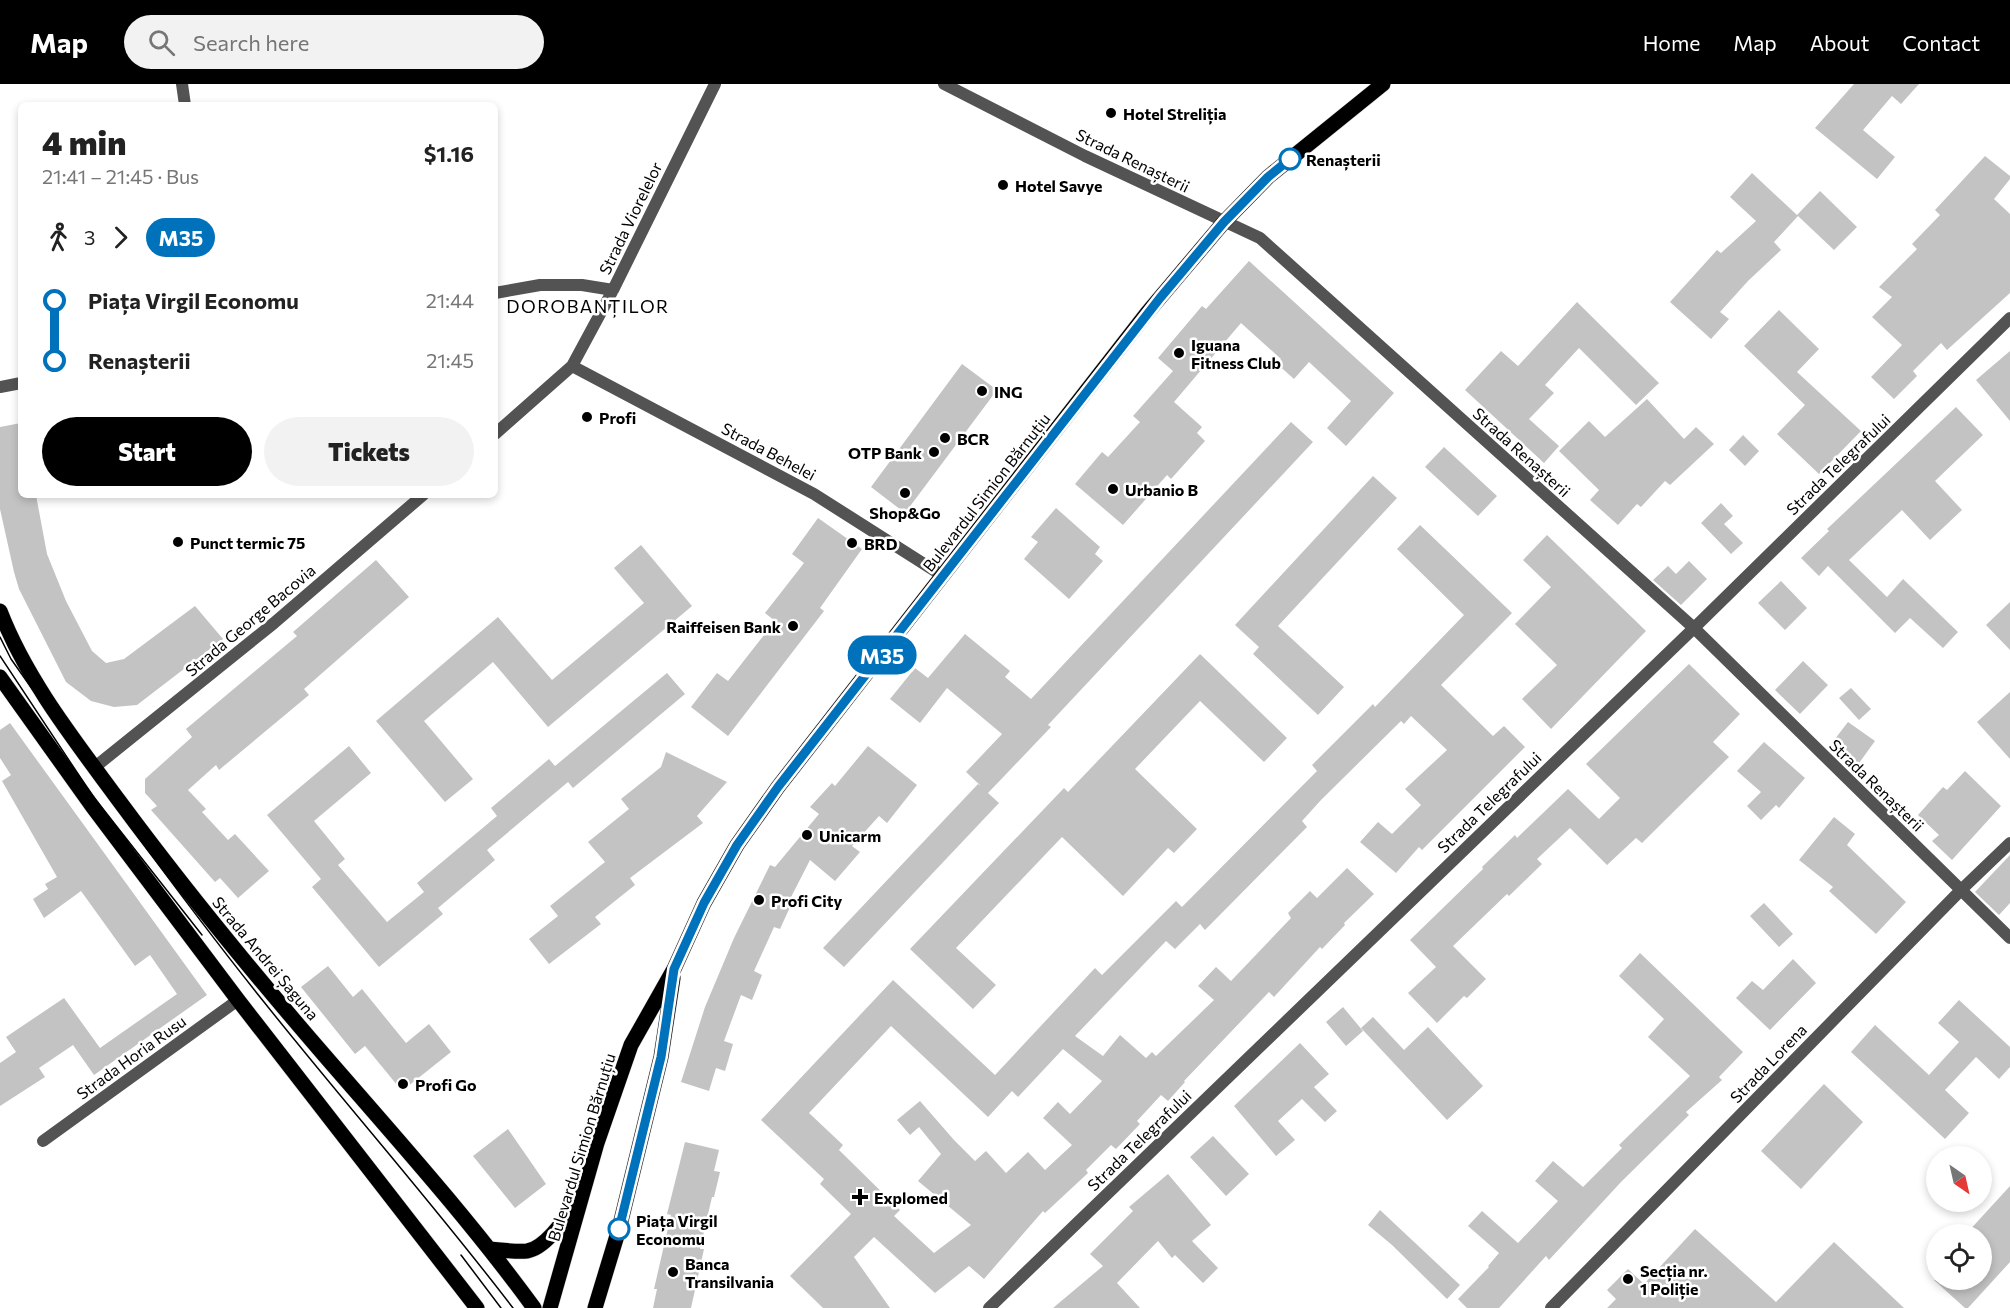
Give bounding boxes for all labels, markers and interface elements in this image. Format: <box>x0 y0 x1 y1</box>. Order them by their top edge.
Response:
search box <box>124 15 544 69</box>
text: Map <box>30 25 88 59</box>
icon: search <box>145 26 178 59</box>
text: Search here <box>193 29 309 56</box>
text: Home <box>1643 30 1700 55</box>
text: Map <box>1733 30 1777 55</box>
text: About <box>1810 30 1869 55</box>
text: Contact <box>1902 30 1980 55</box>
place label: Hotel Streliția <box>1123 104 1227 125</box>
marker: Hotel Streliția <box>1104 106 1118 120</box>
text: 4 min <box>42 121 126 162</box>
street label: Strada Renașterii <box>1072 124 1193 198</box>
text: $1.16 <box>424 140 474 167</box>
marker: Renașterii <box>1279 148 1301 170</box>
place label: Renașterii <box>1306 150 1381 171</box>
street label: Strada Viorelelor <box>595 158 666 277</box>
text: 21:41 – 21:45 · Bus <box>42 164 199 188</box>
place label: Hotel Savye <box>1015 176 1102 195</box>
marker: Hotel Savye <box>996 178 1010 192</box>
icon: walk <box>42 221 75 254</box>
icon: forward <box>104 221 137 254</box>
text: 3 <box>84 225 95 249</box>
text: M35 <box>158 225 203 250</box>
text: Piața Virgil Economu <box>88 287 299 314</box>
text: 21:44 <box>426 288 474 312</box>
district label: DOROBANȚILOR <box>506 295 670 318</box>
place label: Iguana Fitness Club <box>1191 335 1281 372</box>
marker: Iguana Fitness Club <box>1172 346 1186 360</box>
text: Renașterii <box>88 347 191 374</box>
text: 21:45 <box>426 348 474 372</box>
place label: ING <box>994 382 1023 401</box>
marker: ING <box>975 384 989 398</box>
street label: Strada Renașterii <box>1468 403 1574 502</box>
place label: Profi <box>599 408 636 427</box>
street label: Bulevardul Simion Bărnuțiu <box>918 409 1055 576</box>
marker: Profi <box>580 410 594 424</box>
street label: Strada Telegrafului <box>1782 410 1894 518</box>
button: Start <box>42 417 252 486</box>
button: Tickets <box>264 417 474 486</box>
street label: Strada Behelei <box>719 418 819 484</box>
place label: BCR <box>957 429 990 448</box>
marker: BCR <box>938 431 952 445</box>
place label: OTP Bank <box>848 443 923 462</box>
marker: OTP Bank <box>927 445 941 459</box>
place label: Urbanio B <box>1125 480 1198 499</box>
marker: Urbanio B <box>1106 482 1120 496</box>
marker: Shop&Go <box>898 486 912 500</box>
place label: Shop&Go <box>869 503 941 522</box>
place label: Punct termic 75 <box>190 533 305 552</box>
place label: BRD <box>864 534 898 553</box>
marker: Punct termic 75 <box>171 535 185 549</box>
marker: BRD <box>845 536 859 550</box>
street label: Strada George Bacovia <box>181 560 319 680</box>
place label: Raiffeisen Bank <box>666 617 782 636</box>
marker: Raiffeisen Bank <box>786 619 800 633</box>
line badge: M35 <box>848 636 916 674</box>
text: M35 <box>860 643 904 668</box>
street label: Strada Renașterii <box>1824 735 1928 836</box>
street label: Strada Telegrafului <box>1433 748 1545 856</box>
place label: Unicarm <box>819 826 881 845</box>
marker: Unicarm <box>800 828 814 842</box>
place label: Profi City <box>771 891 842 910</box>
street label: Strada Andrei Șaguna <box>207 892 323 1025</box>
marker: Profi City <box>752 893 766 907</box>
street label: Strada Horia Rusu <box>73 1011 189 1103</box>
street label: Strada Lorena <box>1726 1020 1810 1106</box>
street label: Bulevardul Simion Bărnuțiu <box>543 1051 621 1244</box>
place label: Profi Go <box>415 1075 477 1094</box>
marker: Profi Go <box>396 1077 410 1091</box>
street label: Strada Telegrafului <box>1083 1086 1195 1194</box>
north arrow <box>1926 1146 1992 1212</box>
map controls <box>1926 1146 1992 1290</box>
marker: Explomed <box>851 1188 869 1206</box>
place label: Explomed <box>874 1188 948 1207</box>
place label: Piața Virgil Economu <box>636 1211 718 1248</box>
marker: Piața Virgil Economu <box>608 1218 630 1240</box>
button: locate <box>1926 1224 1992 1290</box>
place label: Banca Transilvania <box>685 1254 774 1291</box>
place label: Secția nr. 1 Poliție <box>1640 1261 1708 1300</box>
marker: Banca Transilvania <box>666 1265 680 1279</box>
marker: Secția nr. 1 Poliție <box>1621 1272 1635 1286</box>

